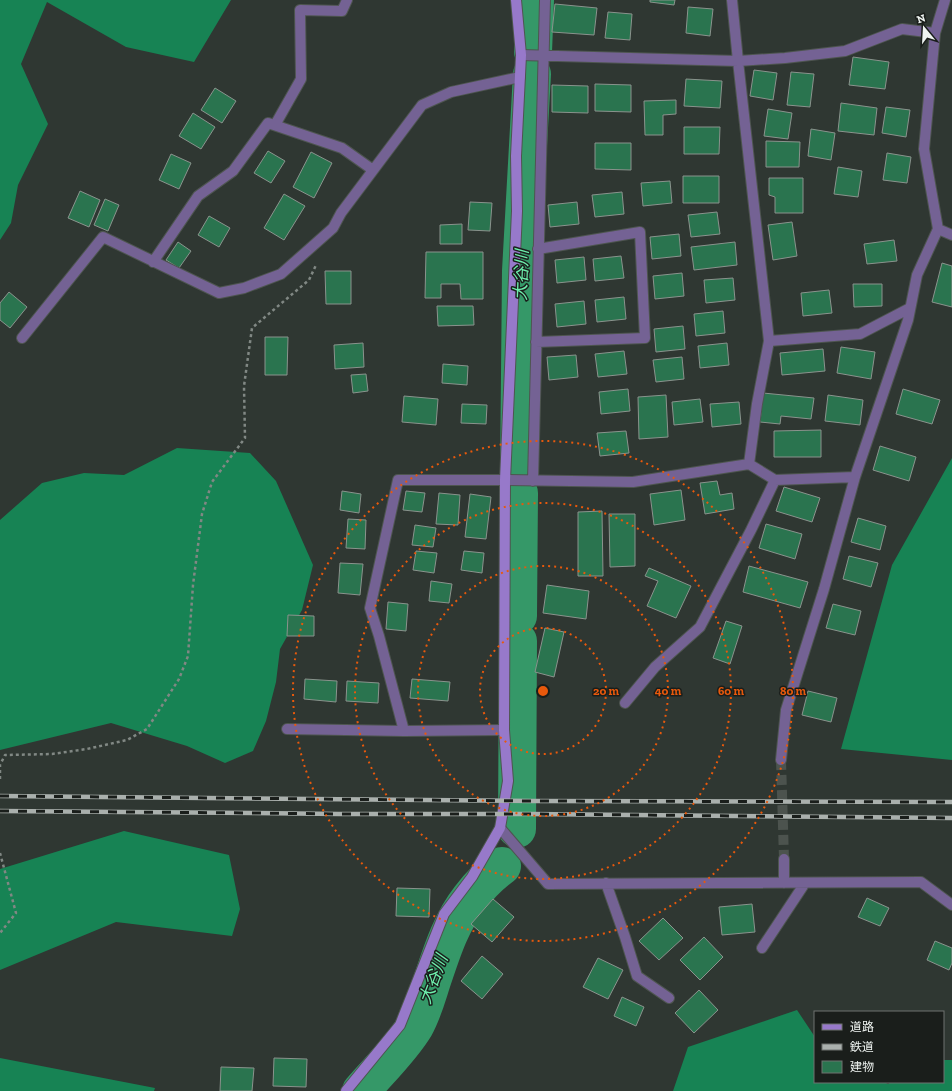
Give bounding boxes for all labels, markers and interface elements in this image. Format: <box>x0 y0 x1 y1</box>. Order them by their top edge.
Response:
north arrow <box>904 8 944 48</box>
text: N <box>915 11 928 26</box>
water label: 大谷川 <box>510 247 532 301</box>
centre of rings <box>536 684 550 698</box>
text: 20 m <box>593 684 620 698</box>
text: 40 m <box>655 684 682 698</box>
text: 60 m <box>718 684 745 698</box>
text: 80 m <box>780 684 807 698</box>
water label: 大谷川 <box>415 950 452 1006</box>
legend <box>814 1011 944 1083</box>
text: 道路 <box>850 1020 874 1034</box>
text: 鉄道 <box>850 1040 874 1054</box>
text: 建物 <box>850 1060 874 1074</box>

